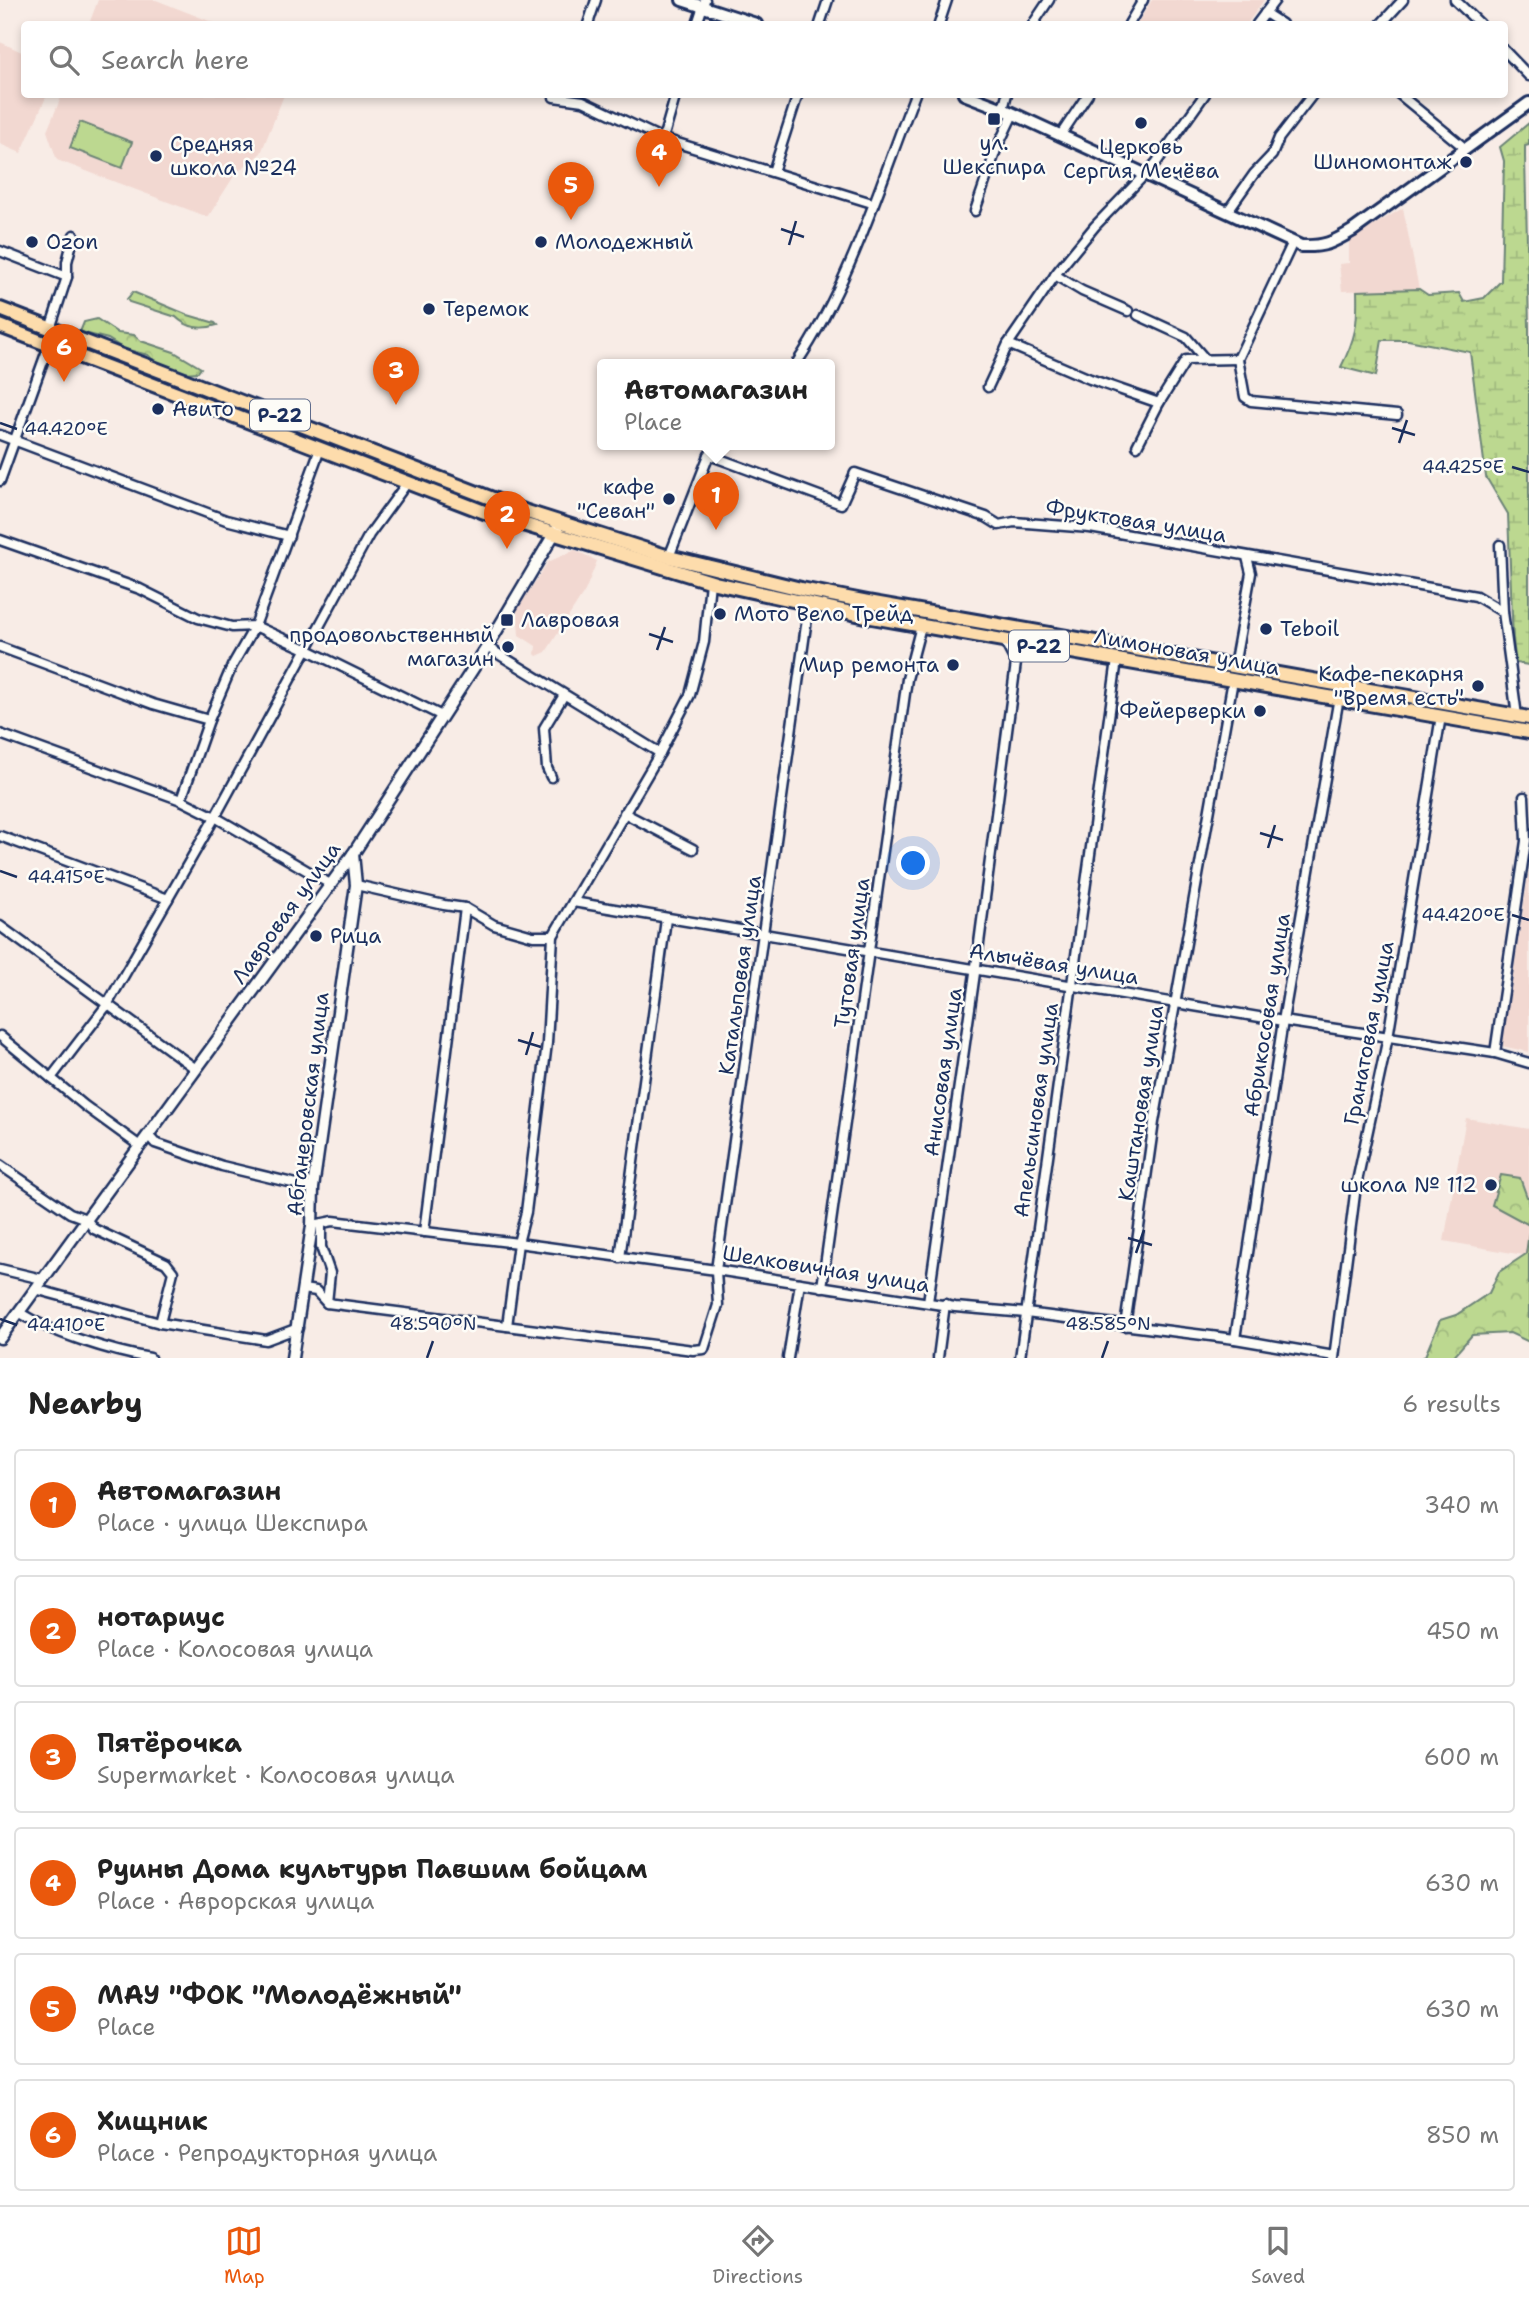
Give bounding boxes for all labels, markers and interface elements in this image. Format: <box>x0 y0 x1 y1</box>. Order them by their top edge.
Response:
search box <box>21 21 1508 98</box>
icon: search <box>45 41 83 79</box>
text: Search here <box>101 42 250 77</box>
marker: ул. Шекспира <box>986 111 1002 127</box>
marker: Церковь Сергия Мечёва <box>1133 115 1149 131</box>
pin: 4 <box>636 129 682 187</box>
place label: ул. Шекспира <box>942 129 1046 181</box>
place label: Средняя школа №24 <box>170 130 297 182</box>
place label: Церковь Сергия Мечёва <box>1063 133 1219 185</box>
marker: Средняя школа №24 <box>148 148 164 164</box>
place label: Шиномонтаж <box>1313 148 1452 176</box>
marker: Шиномонтаж <box>1458 154 1474 170</box>
pin: 5 <box>548 162 594 220</box>
place label: Ozon <box>46 228 98 256</box>
place label: Молодежный <box>555 228 694 256</box>
marker: Ozon <box>24 234 40 250</box>
marker: Молодежный <box>533 234 549 250</box>
place label: Теремок <box>443 295 529 323</box>
marker: Теремок <box>421 301 437 317</box>
pin: 6 <box>41 324 87 382</box>
pin: 3 <box>373 347 419 405</box>
popup <box>597 359 835 450</box>
text: Автомагазин <box>624 372 808 407</box>
place label: Авито <box>172 395 234 423</box>
road number: Р-22 <box>250 400 310 430</box>
marker: Авито <box>150 401 166 417</box>
text: Place <box>624 407 683 437</box>
text: 44.420°E <box>24 417 108 441</box>
text: 44.425°E <box>1422 455 1504 479</box>
pin: 1 <box>693 472 739 530</box>
place label: кафе "Севан" <box>577 473 655 525</box>
pin: 2 <box>484 491 530 549</box>
marker: кафе "Севан" <box>661 491 677 507</box>
street label: Фруктовая улица <box>1044 493 1228 549</box>
place label: Мото Вело Трейд <box>734 600 913 628</box>
place label: Лавровая <box>521 606 620 634</box>
marker: Мото Вело Трейд <box>712 606 728 622</box>
marker: Лавровая <box>499 612 515 628</box>
place label: Teboil <box>1280 615 1340 643</box>
place label: продовольственный магазин <box>289 621 494 673</box>
marker: Teboil <box>1258 621 1274 637</box>
street label: Лимоновая улица <box>1092 622 1282 682</box>
road number: Р-22 <box>1009 631 1069 662</box>
marker: продовольственный магазин <box>500 639 516 655</box>
place label: Мир ремонта <box>798 651 939 679</box>
marker: Мир ремонта <box>945 657 961 673</box>
place label: Кафе-пекарня "Время есть" <box>1318 660 1464 712</box>
marker: Кафе-пекарня "Время есть" <box>1470 678 1486 694</box>
place label: Фейерверки <box>1120 697 1246 725</box>
marker: Фейерверки <box>1252 703 1268 719</box>
street label: Лавровая улица <box>225 836 347 990</box>
your location <box>896 846 930 880</box>
text: 44.415°E <box>27 865 105 889</box>
street label: Катальповая улица <box>712 873 768 1077</box>
street label: Тутовая улица <box>828 876 876 1030</box>
text: 44.420°E <box>1421 903 1505 927</box>
street label: Абрикосовая улица <box>1237 911 1297 1119</box>
place label: Рица <box>330 922 381 950</box>
marker: Рица <box>308 928 324 944</box>
street label: Алычёвая улица <box>967 937 1141 991</box>
street label: Гранатовая улица <box>1337 939 1401 1127</box>
street label: Анисовая улица <box>917 986 969 1158</box>
street label: Абганеровская улица <box>280 990 336 1218</box>
street label: Апельсиновая улица <box>1007 1001 1065 1219</box>
street label: Каштановая улица <box>1112 1003 1170 1203</box>
place label: школа № 112 <box>1340 1171 1477 1199</box>
marker: школа № 112 <box>1483 1177 1499 1193</box>
street label: Шелковичная улица <box>720 1239 932 1299</box>
text: 48.590°N <box>390 1312 476 1336</box>
text: 48.585°N <box>1065 1312 1151 1336</box>
text: 44.410°E <box>27 1313 105 1337</box>
text: Nearby <box>28 1383 143 1424</box>
text: 6 results <box>1402 1389 1501 1419</box>
text: Автомагазин <box>97 1473 281 1508</box>
text: 1 <box>48 1490 58 1520</box>
text: 340 m <box>1424 1490 1499 1520</box>
text: Place · улица Шекспира <box>97 1508 368 1538</box>
text: нотариус <box>97 1599 225 1634</box>
text: 2 <box>45 1616 61 1646</box>
text: 450 m <box>1426 1616 1499 1646</box>
text: Place · Колосовая улица <box>97 1634 373 1664</box>
text: Пятёрочка <box>97 1725 242 1760</box>
text: 3 <box>45 1742 61 1772</box>
text: 600 m <box>1424 1742 1499 1772</box>
text: Supermarket · Колосовая улица <box>97 1760 455 1790</box>
text: Руины Дома культуры Павшим бойцам <box>97 1851 647 1886</box>
text: 4 <box>45 1868 61 1898</box>
text: 630 m <box>1425 1868 1499 1898</box>
text: Place · Аврорская улица <box>97 1886 374 1916</box>
text: МАУ "ФОК "Молодёжный" <box>97 1977 462 2012</box>
text: 5 <box>46 1994 60 2024</box>
text: 630 m <box>1425 1994 1499 2024</box>
text: Place <box>97 2012 156 2042</box>
text: Хищник <box>97 2103 208 2138</box>
text: 6 <box>45 2120 61 2150</box>
text: 850 m <box>1426 2120 1499 2150</box>
text: Place · Репродукторная улица <box>97 2138 437 2168</box>
tab: Map <box>224 2222 265 2289</box>
tab: Directions <box>713 2222 803 2289</box>
tab: Saved <box>1251 2222 1305 2289</box>

